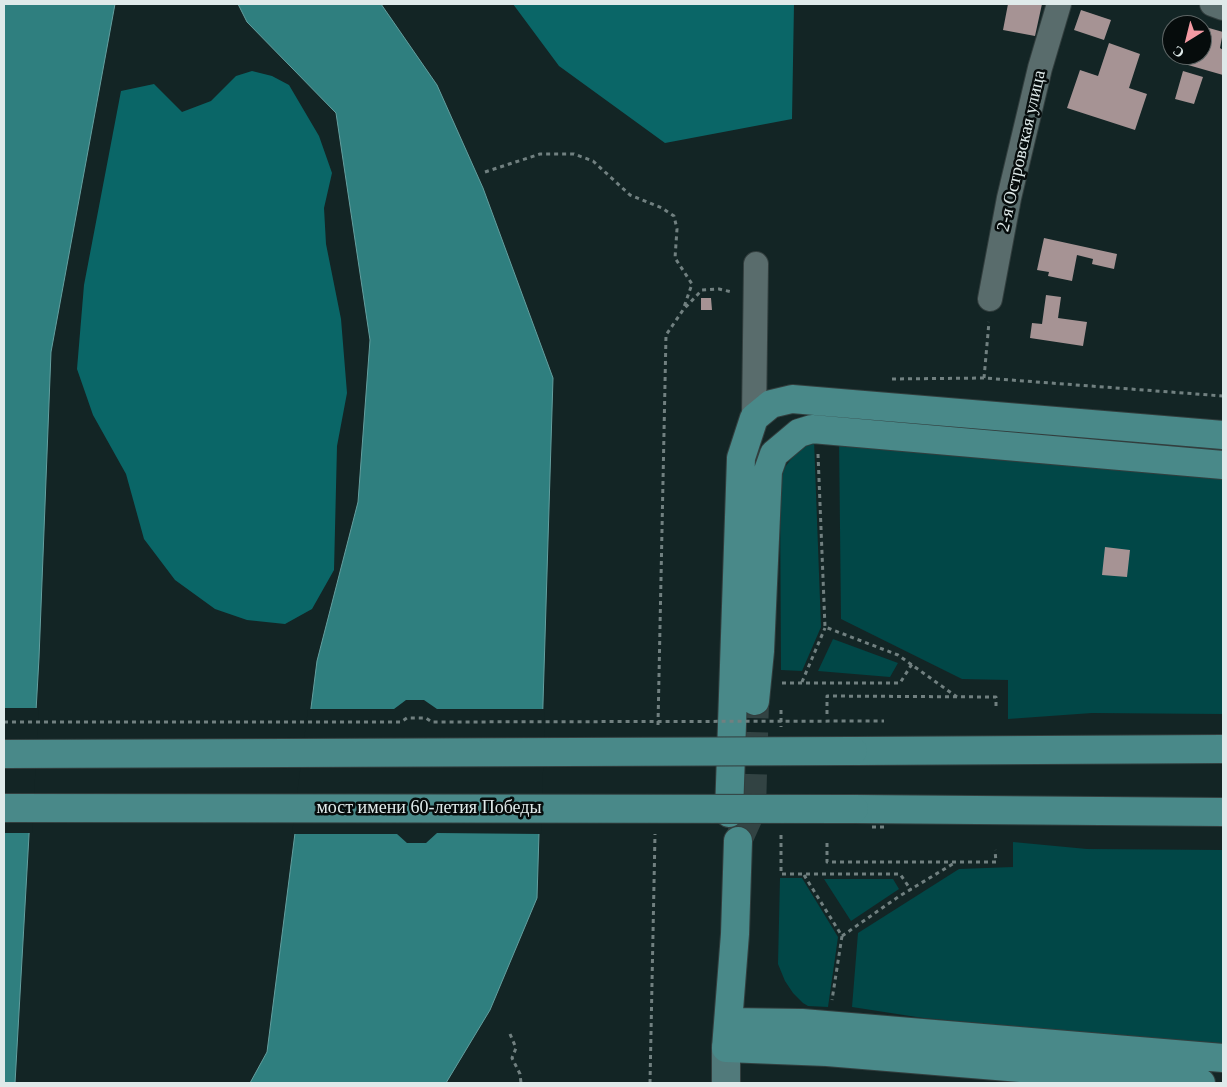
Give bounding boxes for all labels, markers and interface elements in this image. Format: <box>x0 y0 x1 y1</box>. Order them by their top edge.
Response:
north arrow <box>1162 15 1212 65</box>
text: С <box>1170 43 1187 61</box>
street label: 2-я Островская улица <box>993 68 1051 234</box>
street label: мост имени 60-летия Победы <box>316 797 542 819</box>

